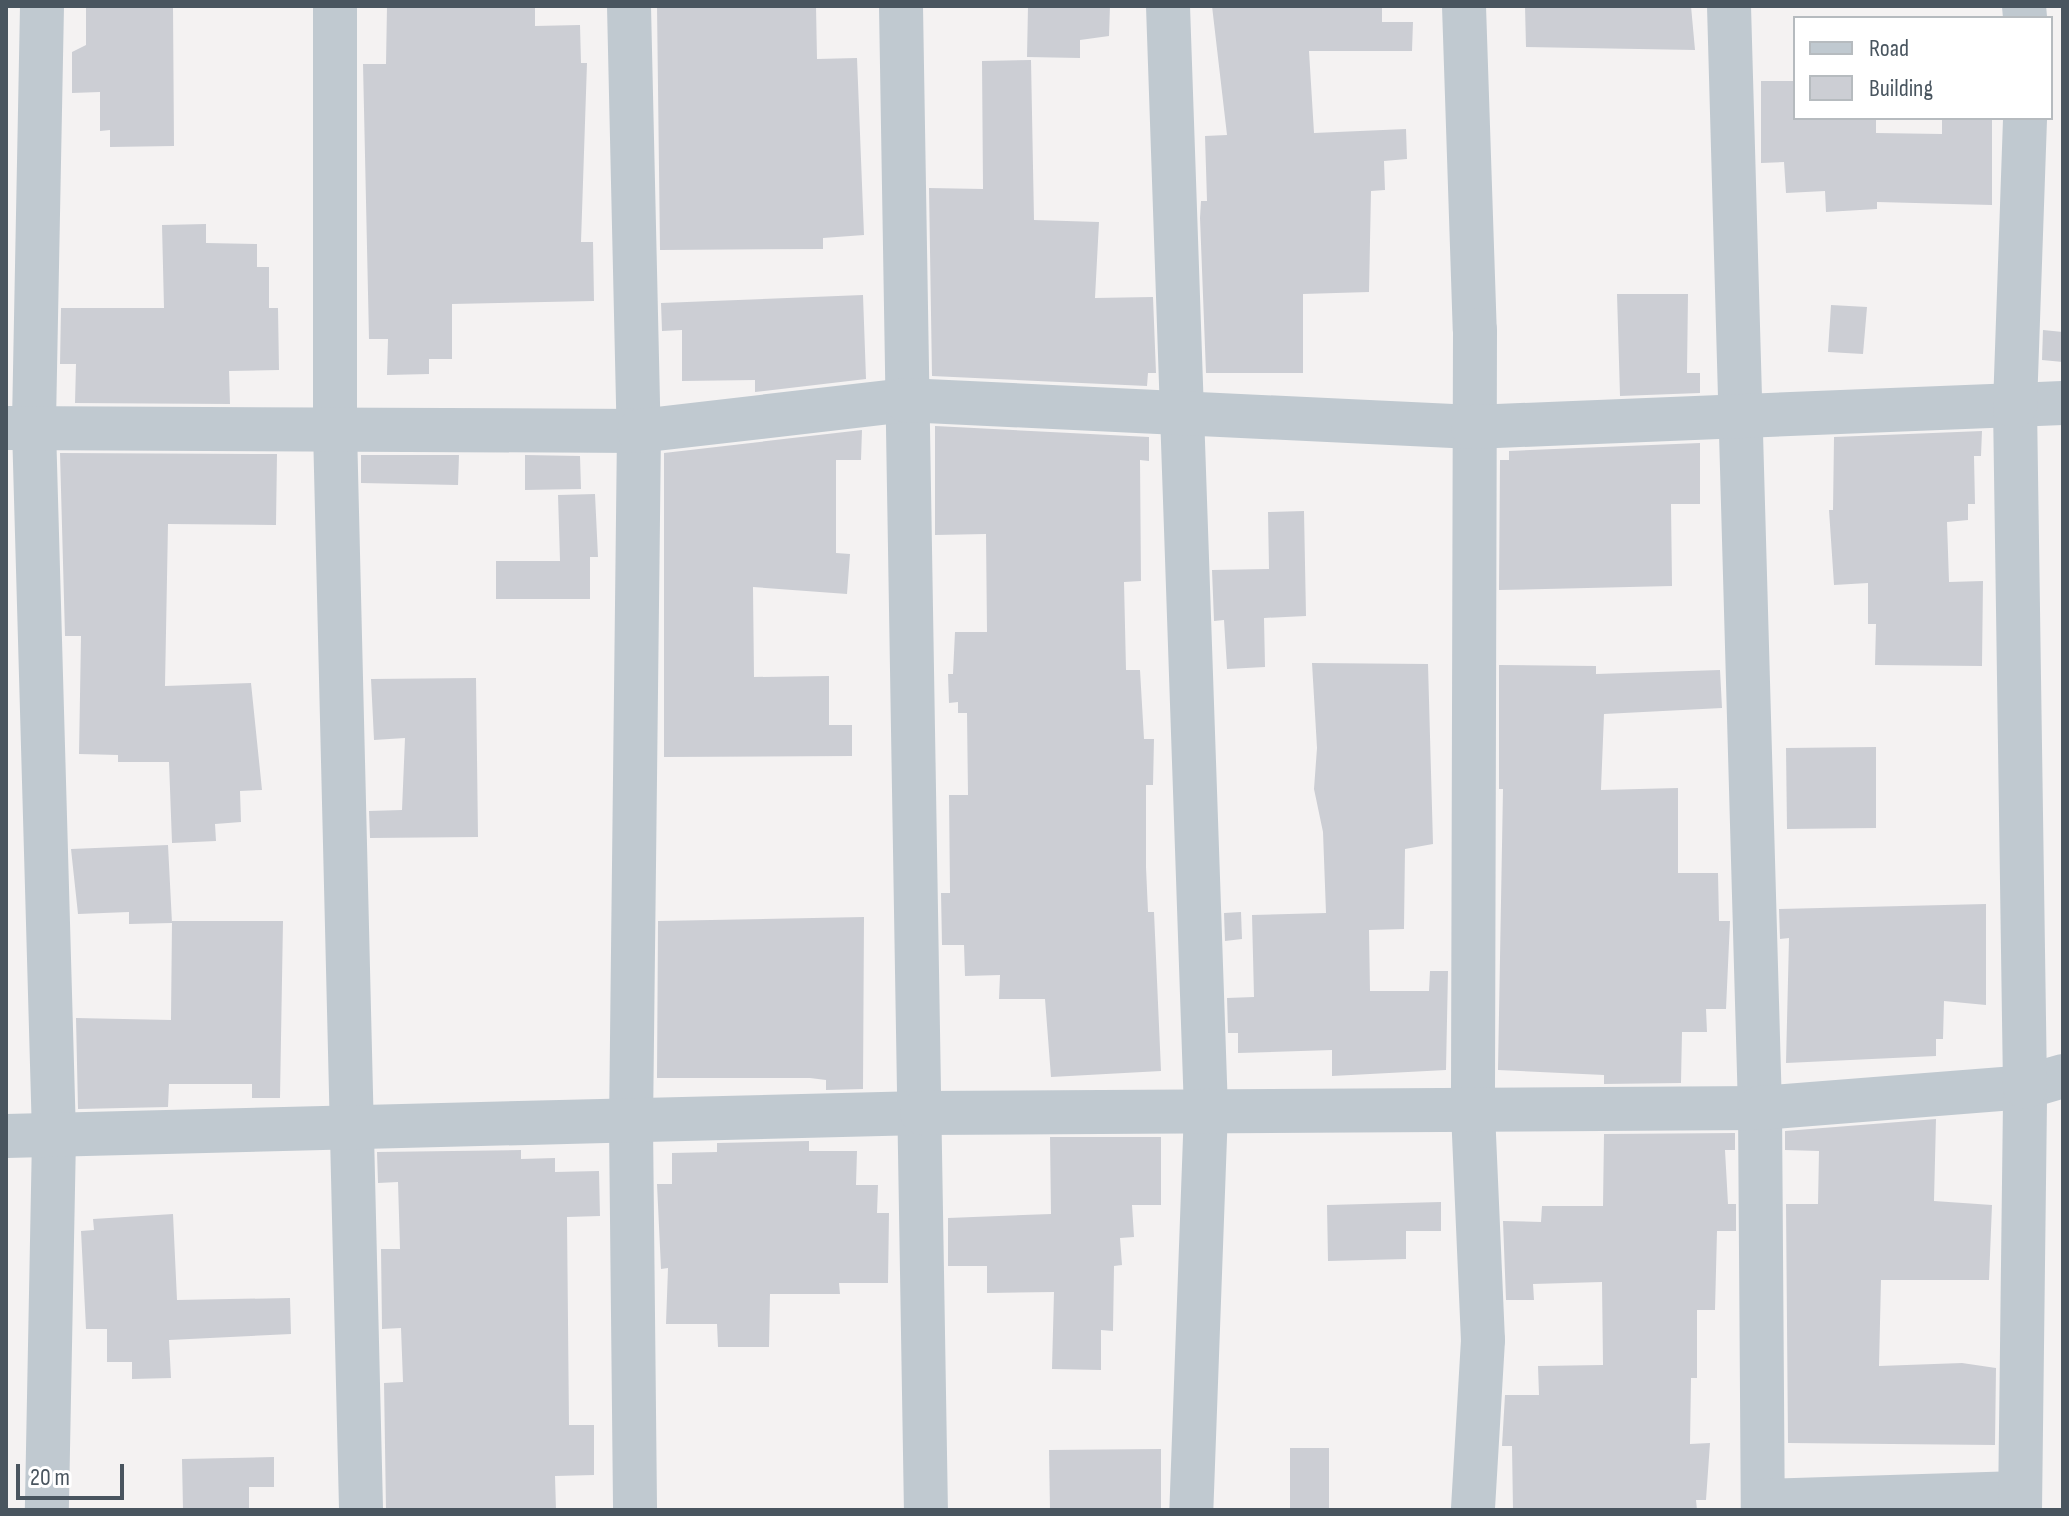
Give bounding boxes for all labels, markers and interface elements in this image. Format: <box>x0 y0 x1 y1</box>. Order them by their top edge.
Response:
legend <box>1793 16 2053 120</box>
text: Road <box>1869 34 1909 63</box>
text: Building <box>1869 74 1933 103</box>
scale bar <box>20 1448 128 1498</box>
text: 20 m <box>30 1463 70 1492</box>

